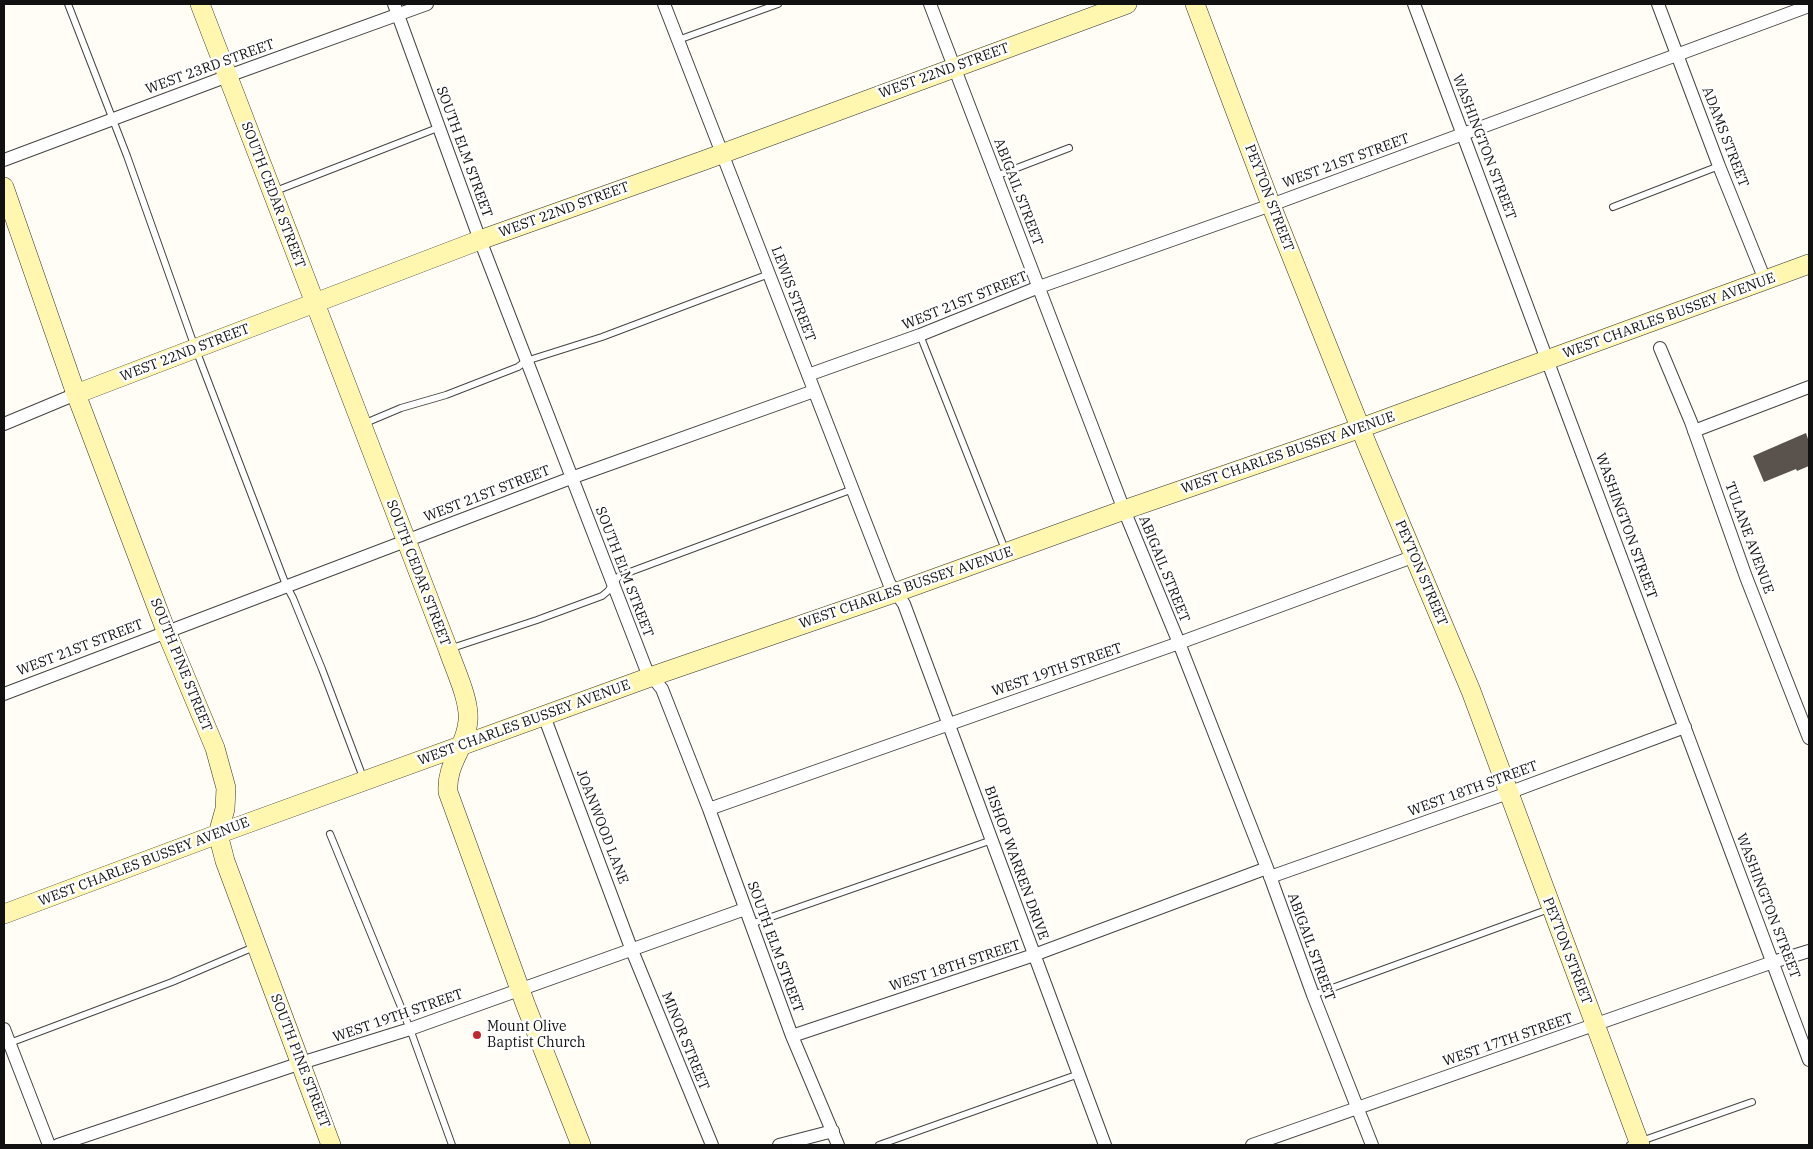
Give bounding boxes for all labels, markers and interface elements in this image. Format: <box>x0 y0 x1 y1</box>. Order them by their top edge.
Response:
street label: WEST 23RD STREET <box>143 36 277 98</box>
street label: WEST 22ND STREET <box>877 40 1011 102</box>
street label: WASHINGTON STREET <box>1449 72 1519 222</box>
street label: SOUTH ELM STREET <box>432 84 496 220</box>
street label: ADAMS STREET <box>1698 84 1752 190</box>
street label: SOUTH CEDAR STREET <box>237 119 309 271</box>
street label: WEST 21ST STREET <box>1280 130 1412 192</box>
street label: ABIGAIL STREET <box>990 136 1046 248</box>
street label: PEYTON STREET <box>1241 142 1297 254</box>
street label: WEST 22ND STREET <box>497 179 631 241</box>
street label: LEWIS STREET <box>767 244 819 344</box>
street label: WEST 21ST STREET <box>900 268 1030 334</box>
street label: WEST CHARLES BUSSEY AVENUE <box>1560 270 1778 362</box>
street label: WEST 22ND STREET <box>118 321 252 385</box>
street label: WEST CHARLES BUSSEY AVENUE <box>1179 408 1397 498</box>
street label: WASHINGTON STREET <box>1592 451 1660 601</box>
street label: WEST 21ST STREET <box>422 462 552 526</box>
street label: TULANE AVENUE <box>1721 480 1777 596</box>
street label: SOUTH CEDAR STREET <box>382 497 454 649</box>
street label: SOUTH ELM STREET <box>591 504 657 640</box>
street label: ABIGAIL STREET <box>1135 513 1193 625</box>
street label: PEYTON STREET <box>1391 518 1451 628</box>
street label: WEST CHARLES BUSSEY AVENUE <box>797 543 1015 633</box>
street label: SOUTH PINE STREET <box>147 596 215 734</box>
street label: WEST 21ST STREET <box>15 616 145 680</box>
street label: WEST 19TH STREET <box>990 640 1124 700</box>
street label: WEST CHARLES BUSSEY AVENUE <box>415 677 633 769</box>
street label: WEST 18TH STREET <box>1406 758 1540 820</box>
street label: JOANWOOD LANE <box>572 767 632 887</box>
street label: BISHOP WARREN DRIVE <box>980 784 1052 942</box>
street label: WEST CHARLES BUSSEY AVENUE <box>36 814 252 910</box>
street label: WASHINGTON STREET <box>1733 831 1803 981</box>
street label: SOUTH ELM STREET <box>743 879 807 1015</box>
street label: ABIGAIL STREET <box>1284 891 1338 1003</box>
street label: PEYTON STREET <box>1539 895 1595 1007</box>
street label: WEST 18TH STREET <box>887 937 1023 995</box>
street label: WEST 19TH STREET <box>331 986 465 1046</box>
street label: MINOR STREET <box>658 990 712 1092</box>
street label: SOUTH PINE STREET <box>267 992 333 1130</box>
street label: WEST 17TH STREET <box>1441 1010 1575 1070</box>
place label: Mount Olive Baptist Church <box>487 1019 586 1052</box>
marker: Mount Olive Baptist Church <box>471 1029 483 1041</box>

